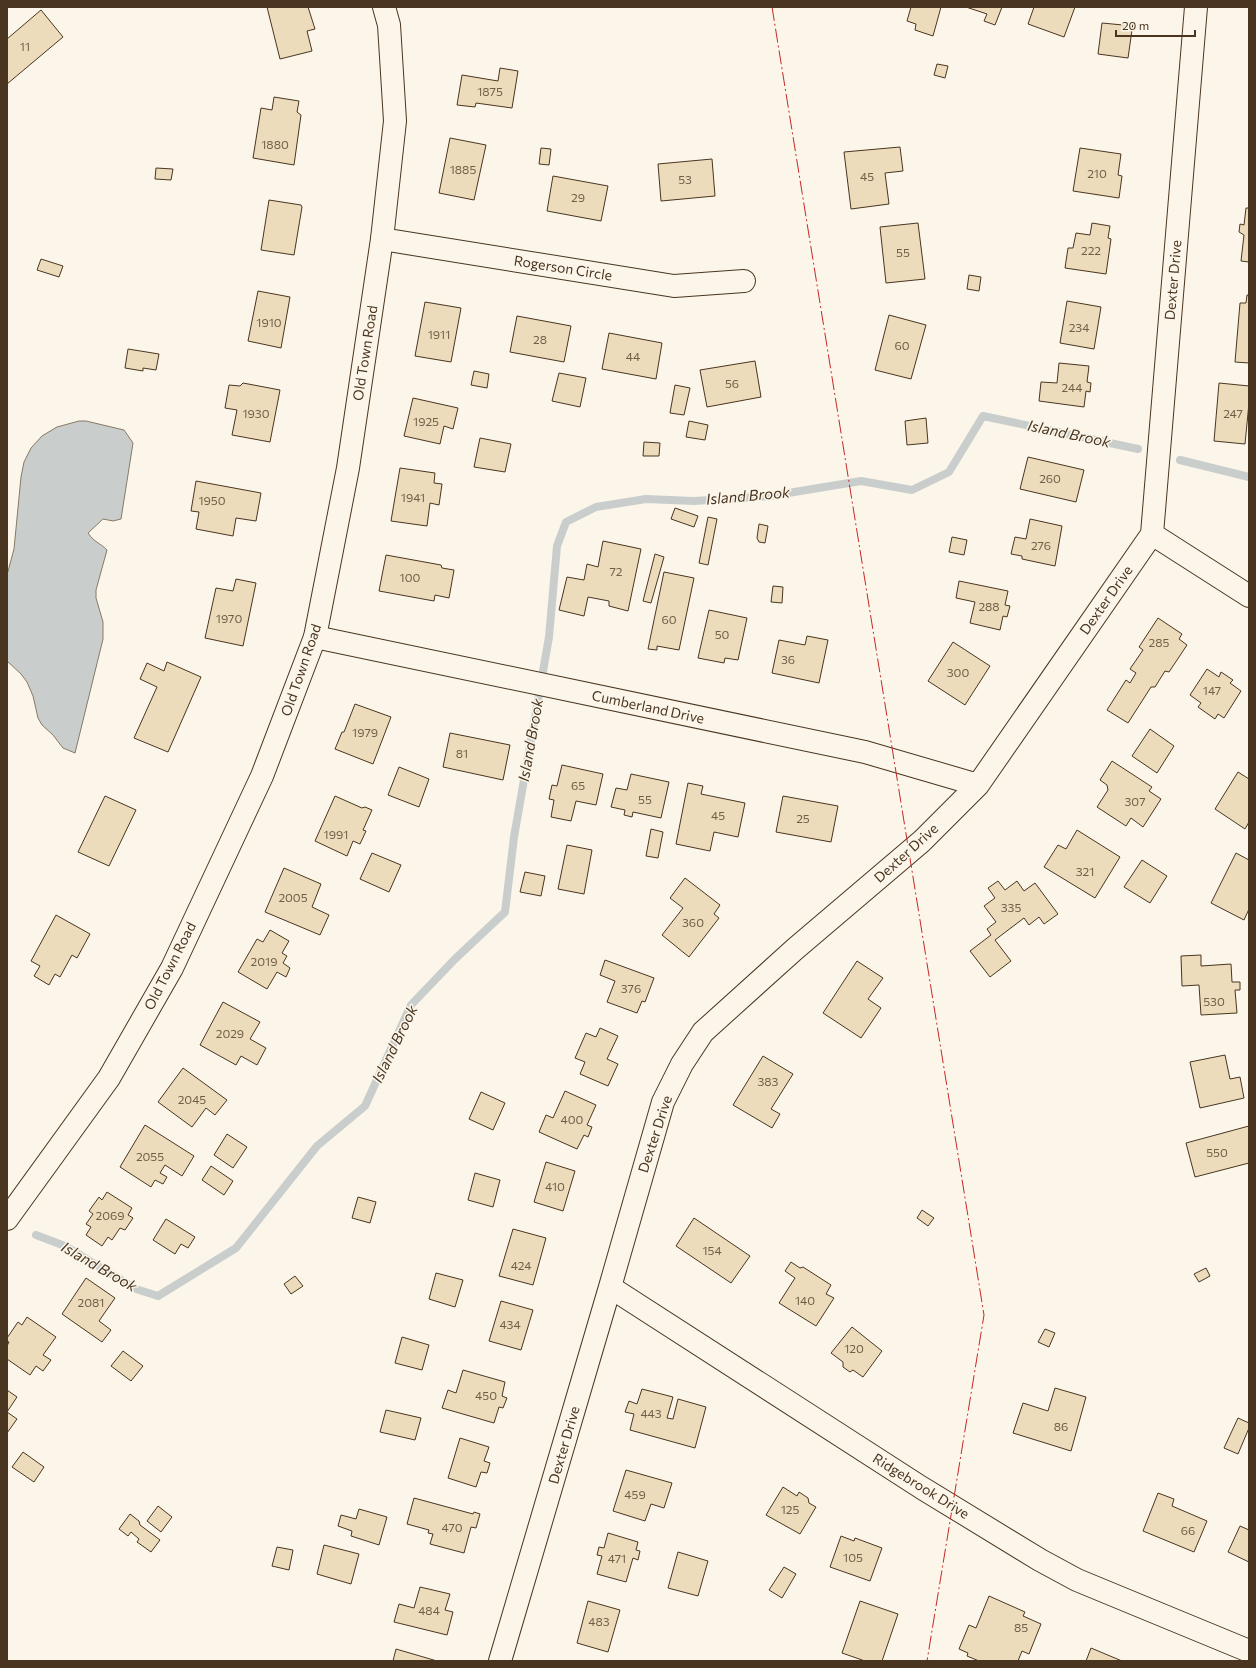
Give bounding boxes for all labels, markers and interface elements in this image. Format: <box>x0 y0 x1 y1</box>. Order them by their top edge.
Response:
scale bar <box>1116 12 1195 38</box>
text: 20 m <box>1122 18 1149 32</box>
house number: 11 <box>20 39 30 53</box>
house number: 1875 <box>477 84 503 98</box>
house number: 1880 <box>261 137 289 151</box>
house number: 1885 <box>450 162 476 176</box>
house number: 210 <box>1087 166 1107 180</box>
house number: 45 <box>860 169 874 183</box>
house number: 53 <box>678 172 692 186</box>
house number: 29 <box>571 190 585 204</box>
street label: Dexter Drive <box>1161 239 1184 321</box>
house number: 222 <box>1081 243 1101 257</box>
house number: 55 <box>896 245 910 259</box>
street label: Rogerson Circle <box>513 251 613 284</box>
street label: Old Town Road <box>349 304 380 402</box>
house number: 1910 <box>256 315 282 329</box>
house number: 234 <box>1069 320 1089 334</box>
house number: 1911 <box>428 327 450 341</box>
house number: 28 <box>533 332 547 346</box>
house number: 60 <box>894 338 910 352</box>
house number: 44 <box>626 349 640 363</box>
house number: 56 <box>725 376 739 390</box>
house number: 244 <box>1062 380 1082 394</box>
house number: 1930 <box>242 406 270 420</box>
house number: 247 <box>1223 406 1243 420</box>
house number: 1925 <box>413 414 439 428</box>
water label: Island Brook <box>1026 415 1113 451</box>
house number: 260 <box>1039 471 1061 485</box>
water label: Island Brook <box>705 482 792 508</box>
house number: 1941 <box>401 490 425 504</box>
house number: 1950 <box>198 493 226 507</box>
house number: 276 <box>1031 538 1051 552</box>
street label: Dexter Drive <box>1076 562 1136 637</box>
house number: 72 <box>610 564 623 578</box>
house number: 100 <box>400 570 421 584</box>
house number: 288 <box>978 599 1000 613</box>
house number: 1970 <box>216 611 242 625</box>
house number: 60 <box>661 612 677 626</box>
street label: Old Town Road <box>277 622 324 718</box>
house number: 50 <box>715 627 730 641</box>
house number: 285 <box>1149 635 1169 649</box>
house number: 36 <box>781 652 795 666</box>
house number: 300 <box>947 665 969 679</box>
house number: 147 <box>1203 683 1221 697</box>
street label: Cumberland Drive <box>590 686 706 727</box>
water label: Island Brook <box>514 696 546 783</box>
house number: 1979 <box>352 725 378 739</box>
house number: 81 <box>456 746 468 760</box>
house number: 65 <box>571 778 585 792</box>
house number: 55 <box>638 792 652 806</box>
house number: 307 <box>1125 794 1145 808</box>
house number: 45 <box>711 808 725 822</box>
house number: 25 <box>796 811 810 825</box>
street label: Dexter Drive <box>870 819 941 886</box>
house number: 1991 <box>324 827 348 841</box>
house number: 321 <box>1076 864 1094 878</box>
house number: 2005 <box>278 890 308 904</box>
house number: 335 <box>1001 900 1021 914</box>
house number: 360 <box>682 915 704 929</box>
street label: Old Town Road <box>140 919 199 1013</box>
house number: 2019 <box>251 954 277 968</box>
house number: 376 <box>621 981 641 995</box>
house number: 530 <box>1203 994 1225 1008</box>
water label: Island Brook <box>368 1001 421 1085</box>
house number: 2029 <box>216 1026 244 1040</box>
house number: 383 <box>758 1074 779 1088</box>
house number: 2045 <box>178 1092 206 1106</box>
street label: Dexter Drive <box>634 1093 675 1175</box>
house number: 400 <box>561 1112 584 1126</box>
house number: 550 <box>1206 1145 1228 1159</box>
house number: 2055 <box>136 1149 164 1163</box>
house number: 410 <box>545 1179 565 1193</box>
house number: 2069 <box>96 1208 124 1222</box>
water label: Island Brook <box>59 1237 141 1295</box>
house number: 154 <box>702 1243 722 1257</box>
house number: 424 <box>511 1258 531 1272</box>
house number: 140 <box>795 1293 815 1307</box>
house number: 2081 <box>78 1295 104 1309</box>
house number: 434 <box>499 1317 521 1331</box>
house number: 120 <box>844 1341 864 1355</box>
house number: 450 <box>475 1388 497 1402</box>
street label: Dexter Drive <box>544 1404 583 1486</box>
house number: 443 <box>640 1406 662 1420</box>
house number: 86 <box>1054 1419 1068 1433</box>
street label: Ridgebrook Drive <box>870 1449 973 1522</box>
house number: 459 <box>624 1487 646 1501</box>
house number: 125 <box>781 1502 799 1516</box>
house number: 470 <box>441 1520 463 1534</box>
house number: 66 <box>1181 1523 1195 1537</box>
house number: 105 <box>843 1550 863 1564</box>
house number: 471 <box>608 1551 626 1565</box>
house number: 484 <box>418 1603 440 1617</box>
house number: 483 <box>588 1614 610 1628</box>
house number: 85 <box>1014 1620 1028 1634</box>

